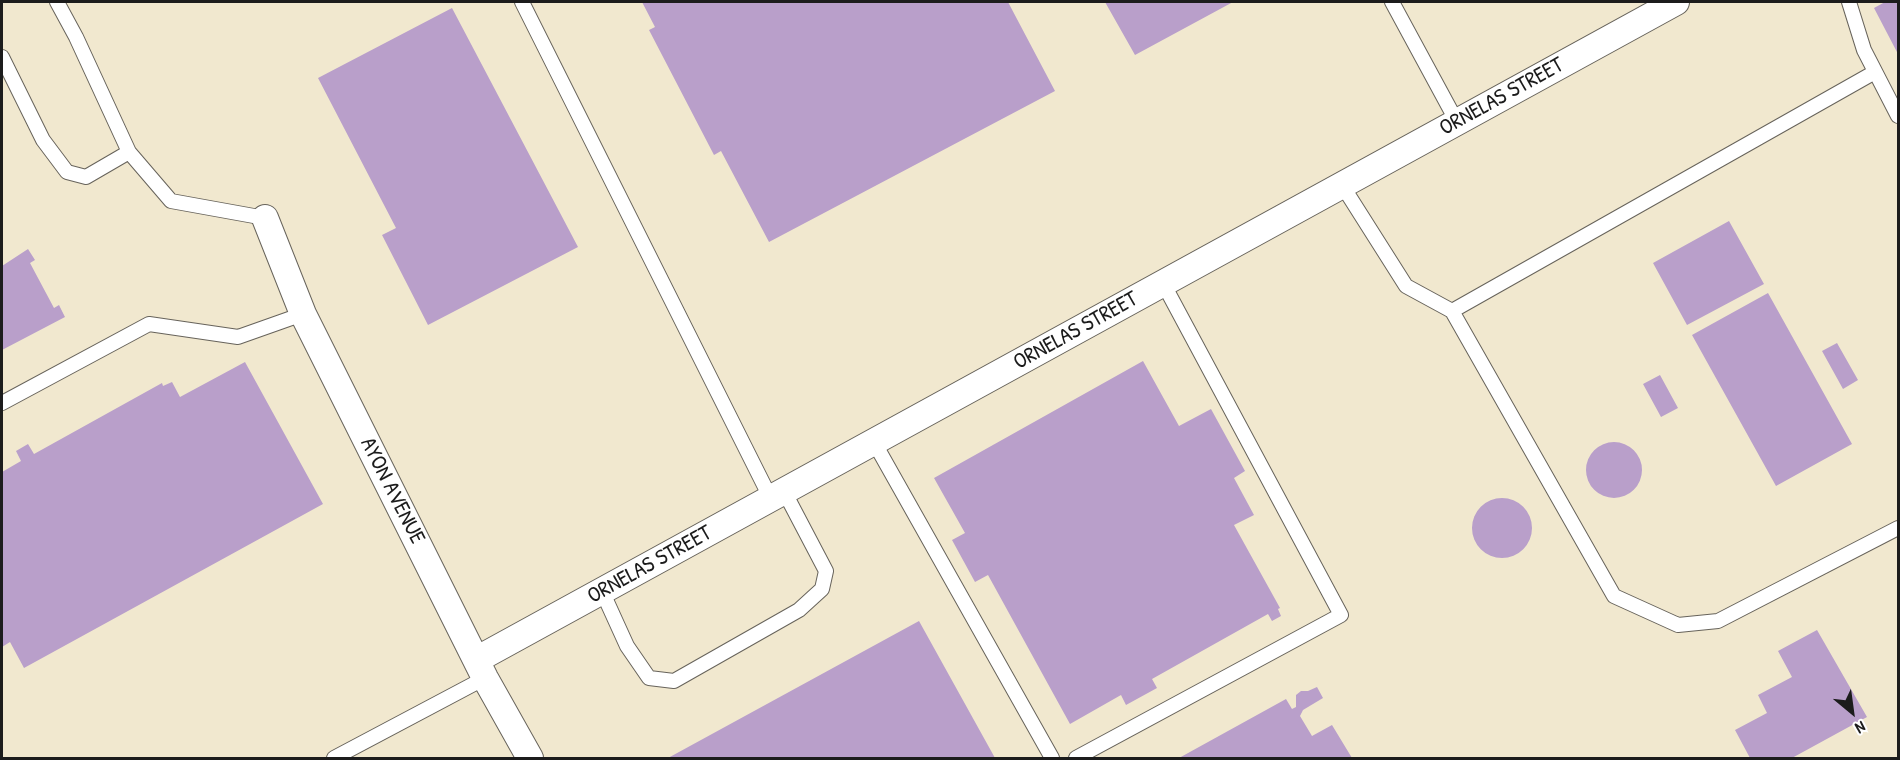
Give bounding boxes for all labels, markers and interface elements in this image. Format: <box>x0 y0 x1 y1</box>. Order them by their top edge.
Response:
street label: ORNELAS STREET <box>1435 52 1569 142</box>
street label: ORNELAS STREET <box>1009 286 1143 376</box>
street label: AYON AVENUE <box>354 433 430 549</box>
street label: ORNELAS STREET <box>583 520 717 610</box>
north arrow <box>1822 682 1882 742</box>
text: N <box>1852 716 1870 739</box>

